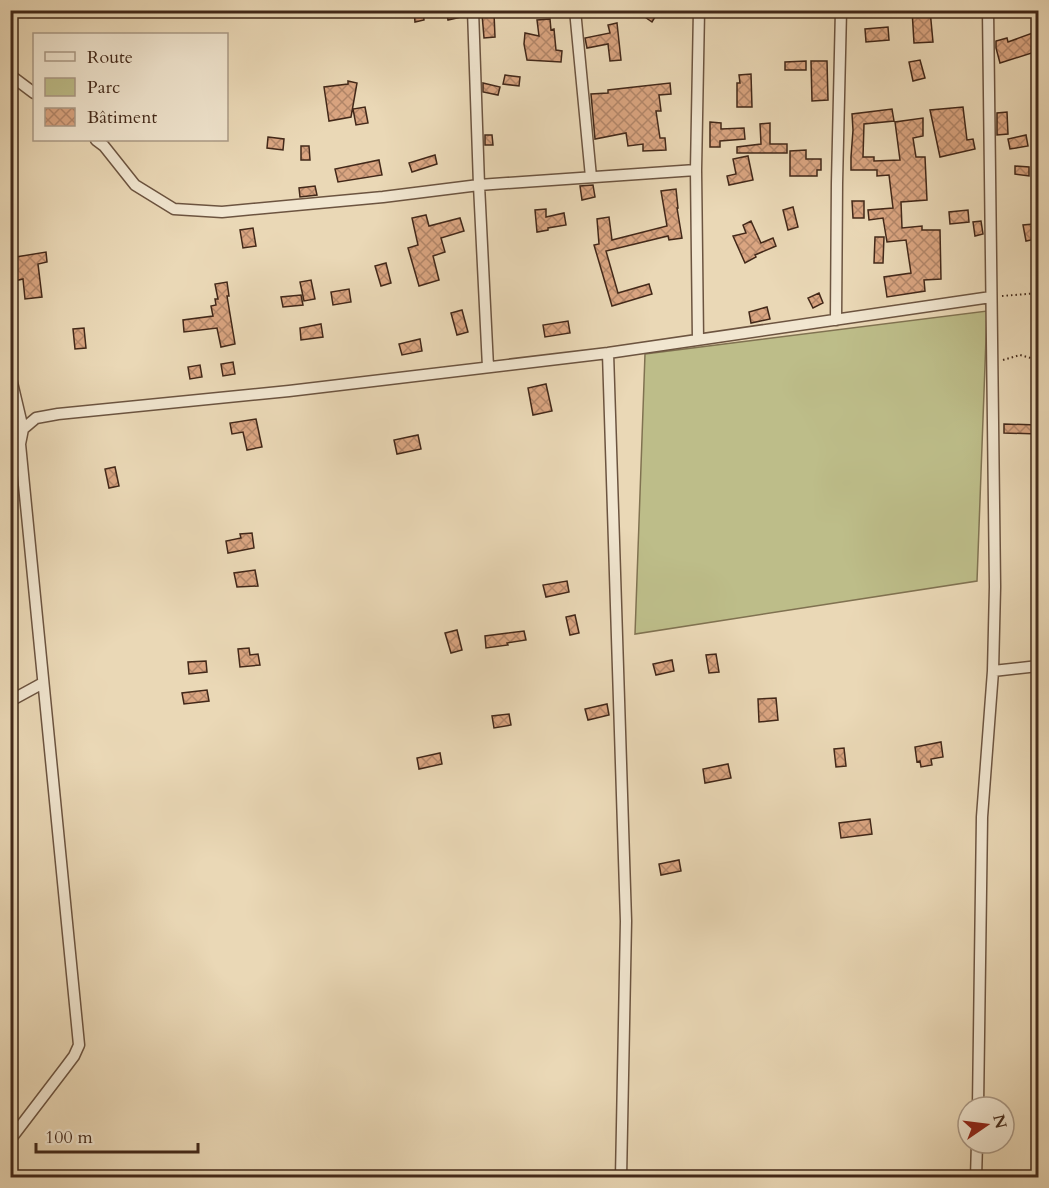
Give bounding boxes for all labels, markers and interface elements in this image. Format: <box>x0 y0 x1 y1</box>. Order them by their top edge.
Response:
legend <box>33 33 228 141</box>
text: Route <box>87 45 133 70</box>
text: Parc <box>87 75 120 100</box>
text: Bâtiment <box>87 105 157 130</box>
north arrow <box>956 1095 1016 1155</box>
text: N <box>987 1112 1012 1131</box>
scale bar <box>36 1116 198 1154</box>
text: 100 m <box>45 1125 93 1150</box>

